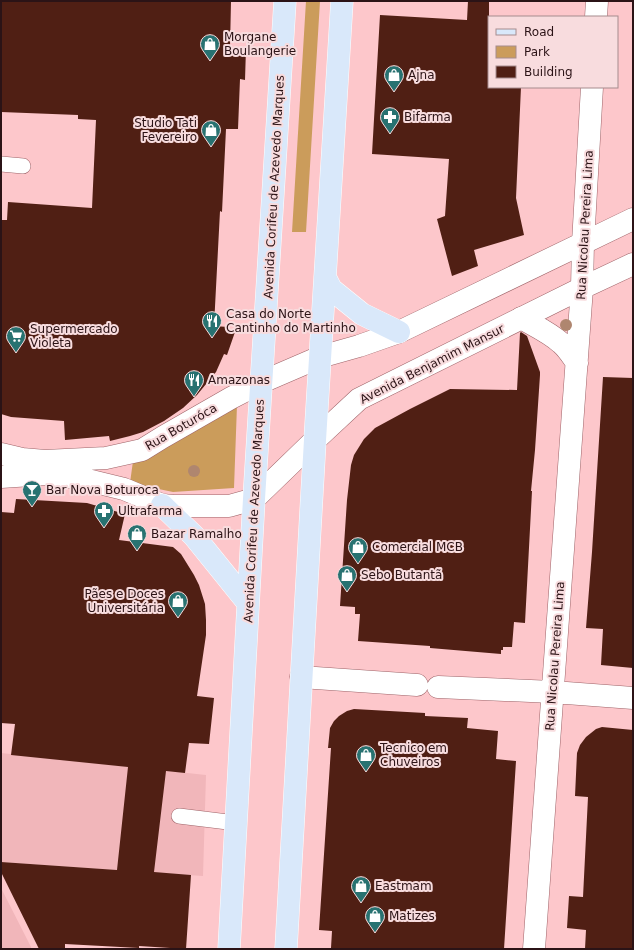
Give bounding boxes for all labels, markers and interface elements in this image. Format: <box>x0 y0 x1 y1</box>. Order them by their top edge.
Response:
legend <box>488 16 618 88</box>
text: Road <box>524 25 554 39</box>
place label: Morgane Boulangerie <box>224 30 296 58</box>
shop icon: Morgane Boulangerie <box>199 33 221 61</box>
text: Park <box>524 45 550 59</box>
shop icon: Ajna <box>383 64 405 92</box>
text: Building <box>524 65 573 79</box>
place label: Ajna <box>408 68 435 82</box>
street label: Avenida Corifeu de Azevedo Marques <box>261 75 287 299</box>
pharmacy icon: Bifarma <box>379 106 401 134</box>
place label: Bifarma <box>404 110 451 124</box>
place label: Studio Tati Fevereiro <box>134 116 197 144</box>
shop icon: Studio Tati Fevereiro <box>200 119 222 147</box>
street label: Rua Nicolau Pereira Lima <box>574 150 596 300</box>
place label: Casa do Norte Cantinho do Martinho <box>226 307 356 335</box>
restaurant icon: Casa do Norte Cantinho do Martinho <box>201 310 223 338</box>
street label: Avenida Benjamim Mansur <box>357 321 507 407</box>
place label: Supermercado Violeta <box>30 322 118 350</box>
supermarket icon: Supermercado Violeta <box>5 325 27 353</box>
restaurant icon: Amazonas <box>183 369 205 397</box>
place label: Amazonas <box>208 373 270 387</box>
street label: Avenida Corifeu de Azevedo Marques <box>241 399 267 623</box>
street label: Rua Boturóca <box>143 401 219 453</box>
bar icon: Bar Nova Boturoca <box>21 479 43 507</box>
place label: Bar Nova Boturoca <box>46 483 159 497</box>
pharmacy icon: Ultrafarma <box>93 500 115 528</box>
place label: Ultrafarma <box>118 504 182 518</box>
shop icon: Bazar Ramalho <box>126 523 148 551</box>
place label: Bazar Ramalho <box>151 527 242 541</box>
shop icon: Comercial MCB <box>347 536 369 564</box>
place label: Comercial MCB <box>372 540 463 554</box>
shop icon: Sebo Butantã <box>336 564 358 592</box>
place label: Sebo Butantã <box>361 568 442 582</box>
street label: Rua Nicolau Pereira Lima <box>543 581 567 731</box>
place label: Pães e Doces Universitária <box>84 587 164 615</box>
shop icon: Pães e Doces Universitária <box>167 590 189 618</box>
place label: Tecnico em Chuveiros <box>379 741 447 769</box>
shop icon: Tecnico em Chuveiros <box>355 744 377 772</box>
shop icon: Eastmam <box>350 875 372 903</box>
place label: Eastmam <box>375 879 432 893</box>
shop icon: Matizes <box>364 905 386 933</box>
place label: Matizes <box>389 909 435 923</box>

